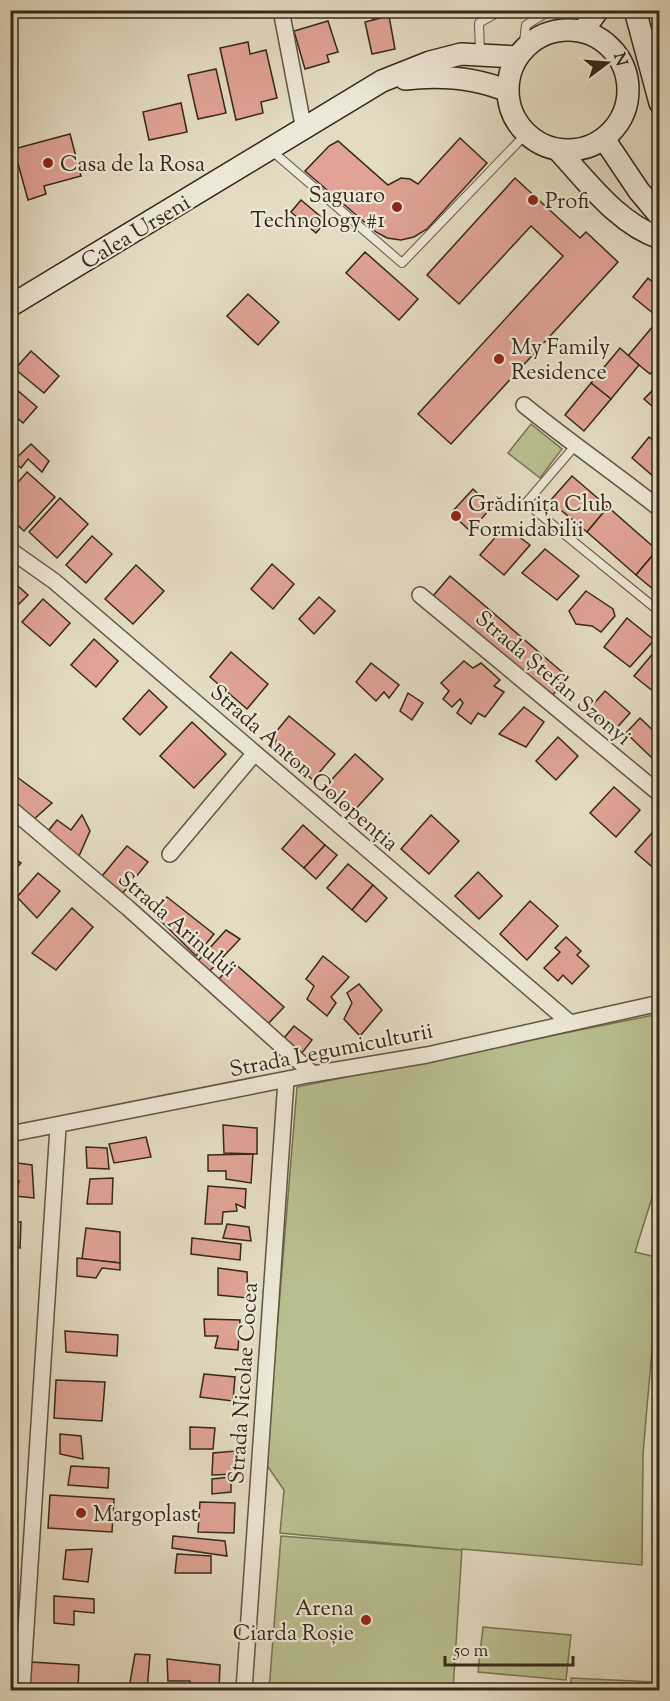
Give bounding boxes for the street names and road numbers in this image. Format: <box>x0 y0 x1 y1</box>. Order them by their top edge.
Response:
street label: Calea Urseni <box>76 188 197 279</box>
street label: Strada Ștefan Szonyi <box>467 604 637 754</box>
street label: Strada Anton Golopenția <box>202 678 404 860</box>
street label: Strada Arinului <box>110 865 242 986</box>
street label: Strada Legumiculturii <box>227 1017 436 1087</box>
street label: Strada Nicolae Cocea <box>222 1281 268 1485</box>

